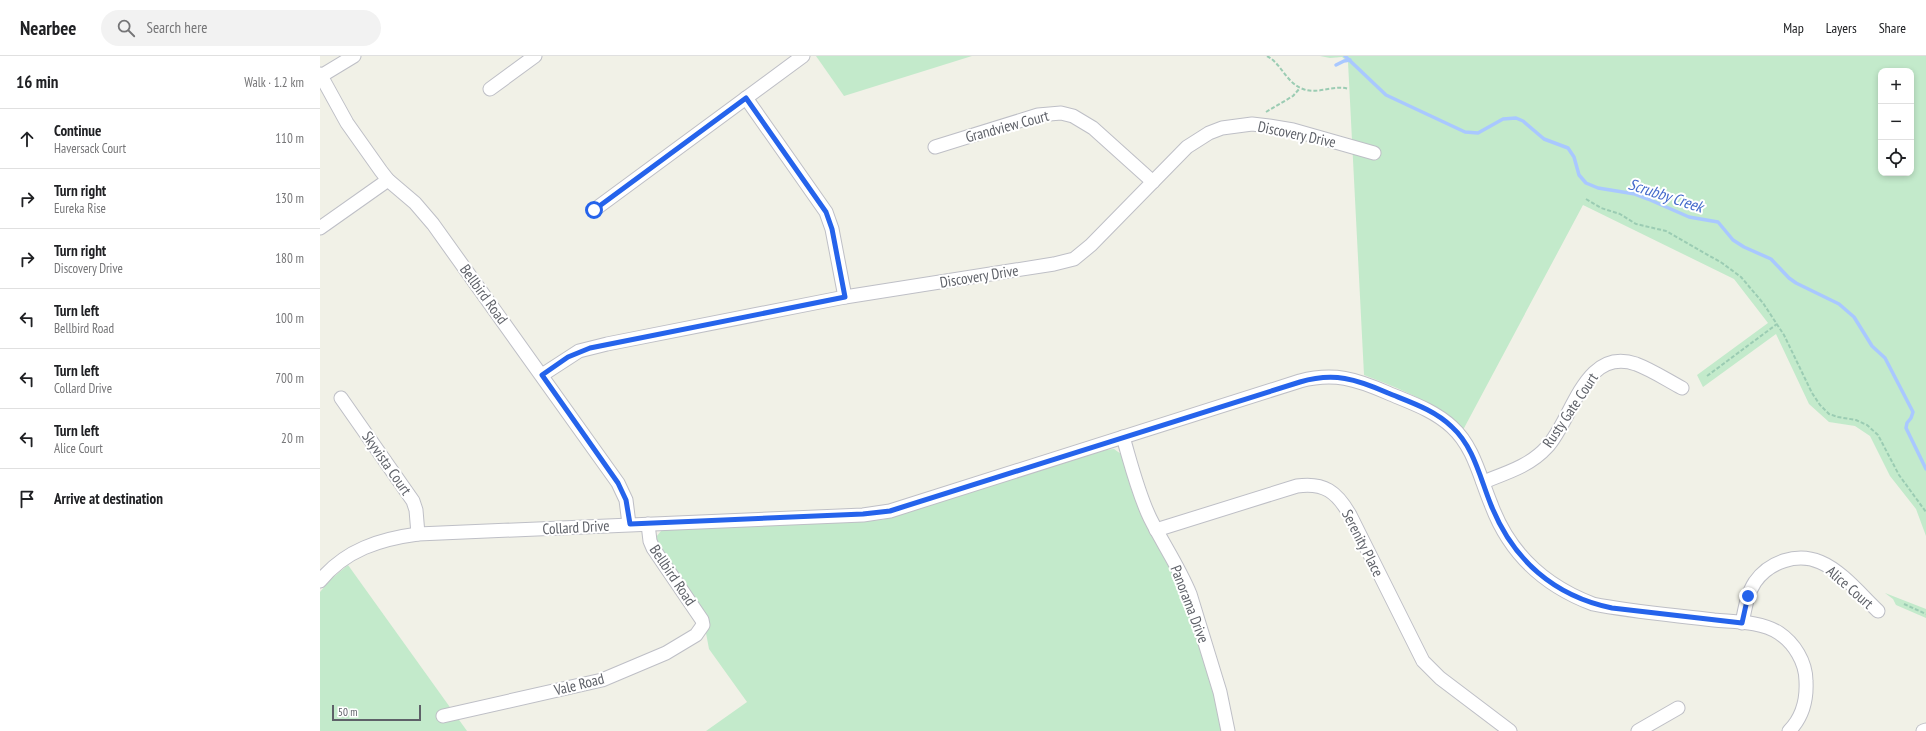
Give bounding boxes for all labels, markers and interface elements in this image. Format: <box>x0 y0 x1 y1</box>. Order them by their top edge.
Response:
search box <box>101 10 381 46</box>
text: Nearbee <box>20 16 77 40</box>
icon: search <box>115 17 137 39</box>
text: Search here <box>147 18 207 37</box>
text: Map <box>1783 19 1804 37</box>
text: Layers <box>1826 19 1857 37</box>
text: Share <box>1879 19 1906 37</box>
map controls <box>1878 68 1914 176</box>
button: + <box>1878 68 1914 104</box>
text: 16 min <box>16 71 58 93</box>
text: Walk · 1.2 km <box>244 74 304 91</box>
button: − <box>1878 104 1914 140</box>
street label: Grandview Court <box>963 106 1051 146</box>
street label: Discovery Drive <box>1256 116 1338 152</box>
text: Continue <box>54 121 101 140</box>
icon: ahead <box>16 128 38 150</box>
text: 110 m <box>275 130 304 147</box>
text: Haversack Court <box>54 140 126 157</box>
button: locate <box>1878 140 1914 176</box>
water label: Scrubby Creek <box>1626 174 1708 217</box>
text: Turn right <box>54 181 106 200</box>
icon: right <box>16 188 38 210</box>
text: 130 m <box>275 190 304 207</box>
text: Eureka Rise <box>54 200 106 217</box>
route start <box>585 201 603 219</box>
text: Turn right <box>54 241 106 260</box>
icon: right <box>16 248 38 270</box>
text: 180 m <box>275 250 304 267</box>
text: Discovery Drive <box>54 260 123 277</box>
street label: Bellbird Road <box>456 260 512 328</box>
street label: Discovery Drive <box>938 260 1020 292</box>
text: Turn left <box>54 301 99 320</box>
icon: left <box>16 308 38 330</box>
text: 100 m <box>275 310 304 327</box>
text: Bellbird Road <box>54 320 114 337</box>
text: Turn left <box>54 361 99 380</box>
icon: left <box>16 368 38 390</box>
street label: Rusty Gate Court <box>1538 369 1602 451</box>
text: 700 m <box>275 370 304 387</box>
text: Collard Drive <box>54 380 112 397</box>
text: Turn left <box>54 421 99 440</box>
street label: Skyvista Court <box>358 427 416 499</box>
icon: left <box>16 428 38 450</box>
text: 20 m <box>281 430 304 447</box>
text: Alice Court <box>54 440 103 457</box>
icon: arrive <box>16 488 38 510</box>
text: Arrive at destination <box>54 489 163 508</box>
street label: Serenity Place <box>1338 506 1388 580</box>
street label: Collard Drive <box>542 516 610 538</box>
street label: Bellbird Road <box>646 541 700 609</box>
street label: Alice Court <box>1823 561 1877 613</box>
street label: Panorama Drive <box>1166 562 1214 646</box>
route end <box>1739 587 1757 605</box>
street label: Vale Road <box>551 669 606 700</box>
scale bar <box>332 703 421 722</box>
text: 50 m <box>338 705 357 719</box>

